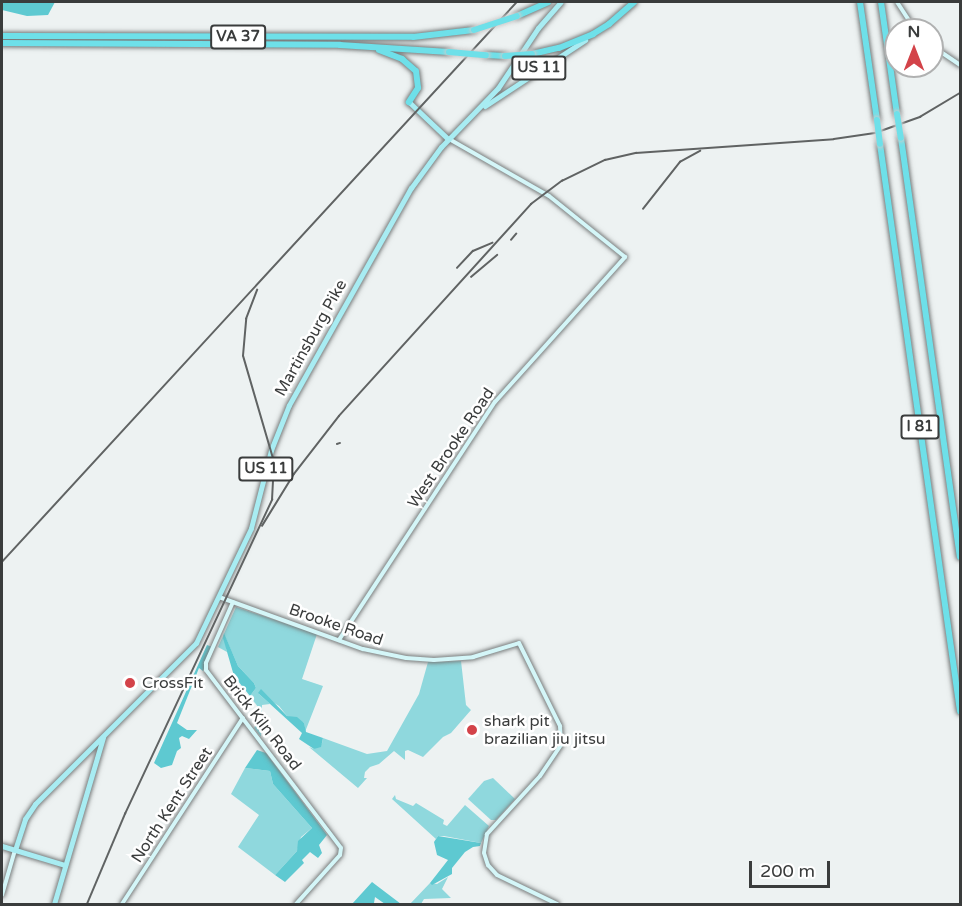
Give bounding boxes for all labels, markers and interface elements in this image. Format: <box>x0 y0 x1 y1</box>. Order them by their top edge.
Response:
north arrow <box>884 18 944 78</box>
text: N <box>908 22 920 42</box>
road number: VA 37 <box>210 25 266 49</box>
road number: US 11 <box>510 56 568 80</box>
street label: Martinsburg Pike <box>271 276 351 400</box>
street label: West Brooke Road <box>404 384 498 512</box>
road number: I 81 <box>899 415 941 439</box>
road number: US 11 <box>238 457 294 481</box>
street label: Brooke Road <box>286 600 386 650</box>
street label: Brick Kiln Road <box>219 672 305 774</box>
place label: CrossFit <box>142 673 203 693</box>
marker: CrossFit <box>123 676 137 690</box>
place label: shark pit brazilian jiu jitsu <box>484 711 606 749</box>
marker: shark pit brazilian jiu jitsu <box>465 723 479 737</box>
street label: North Kent Street <box>128 744 216 866</box>
scale bar <box>752 849 833 887</box>
text: 200 m <box>760 860 815 882</box>

